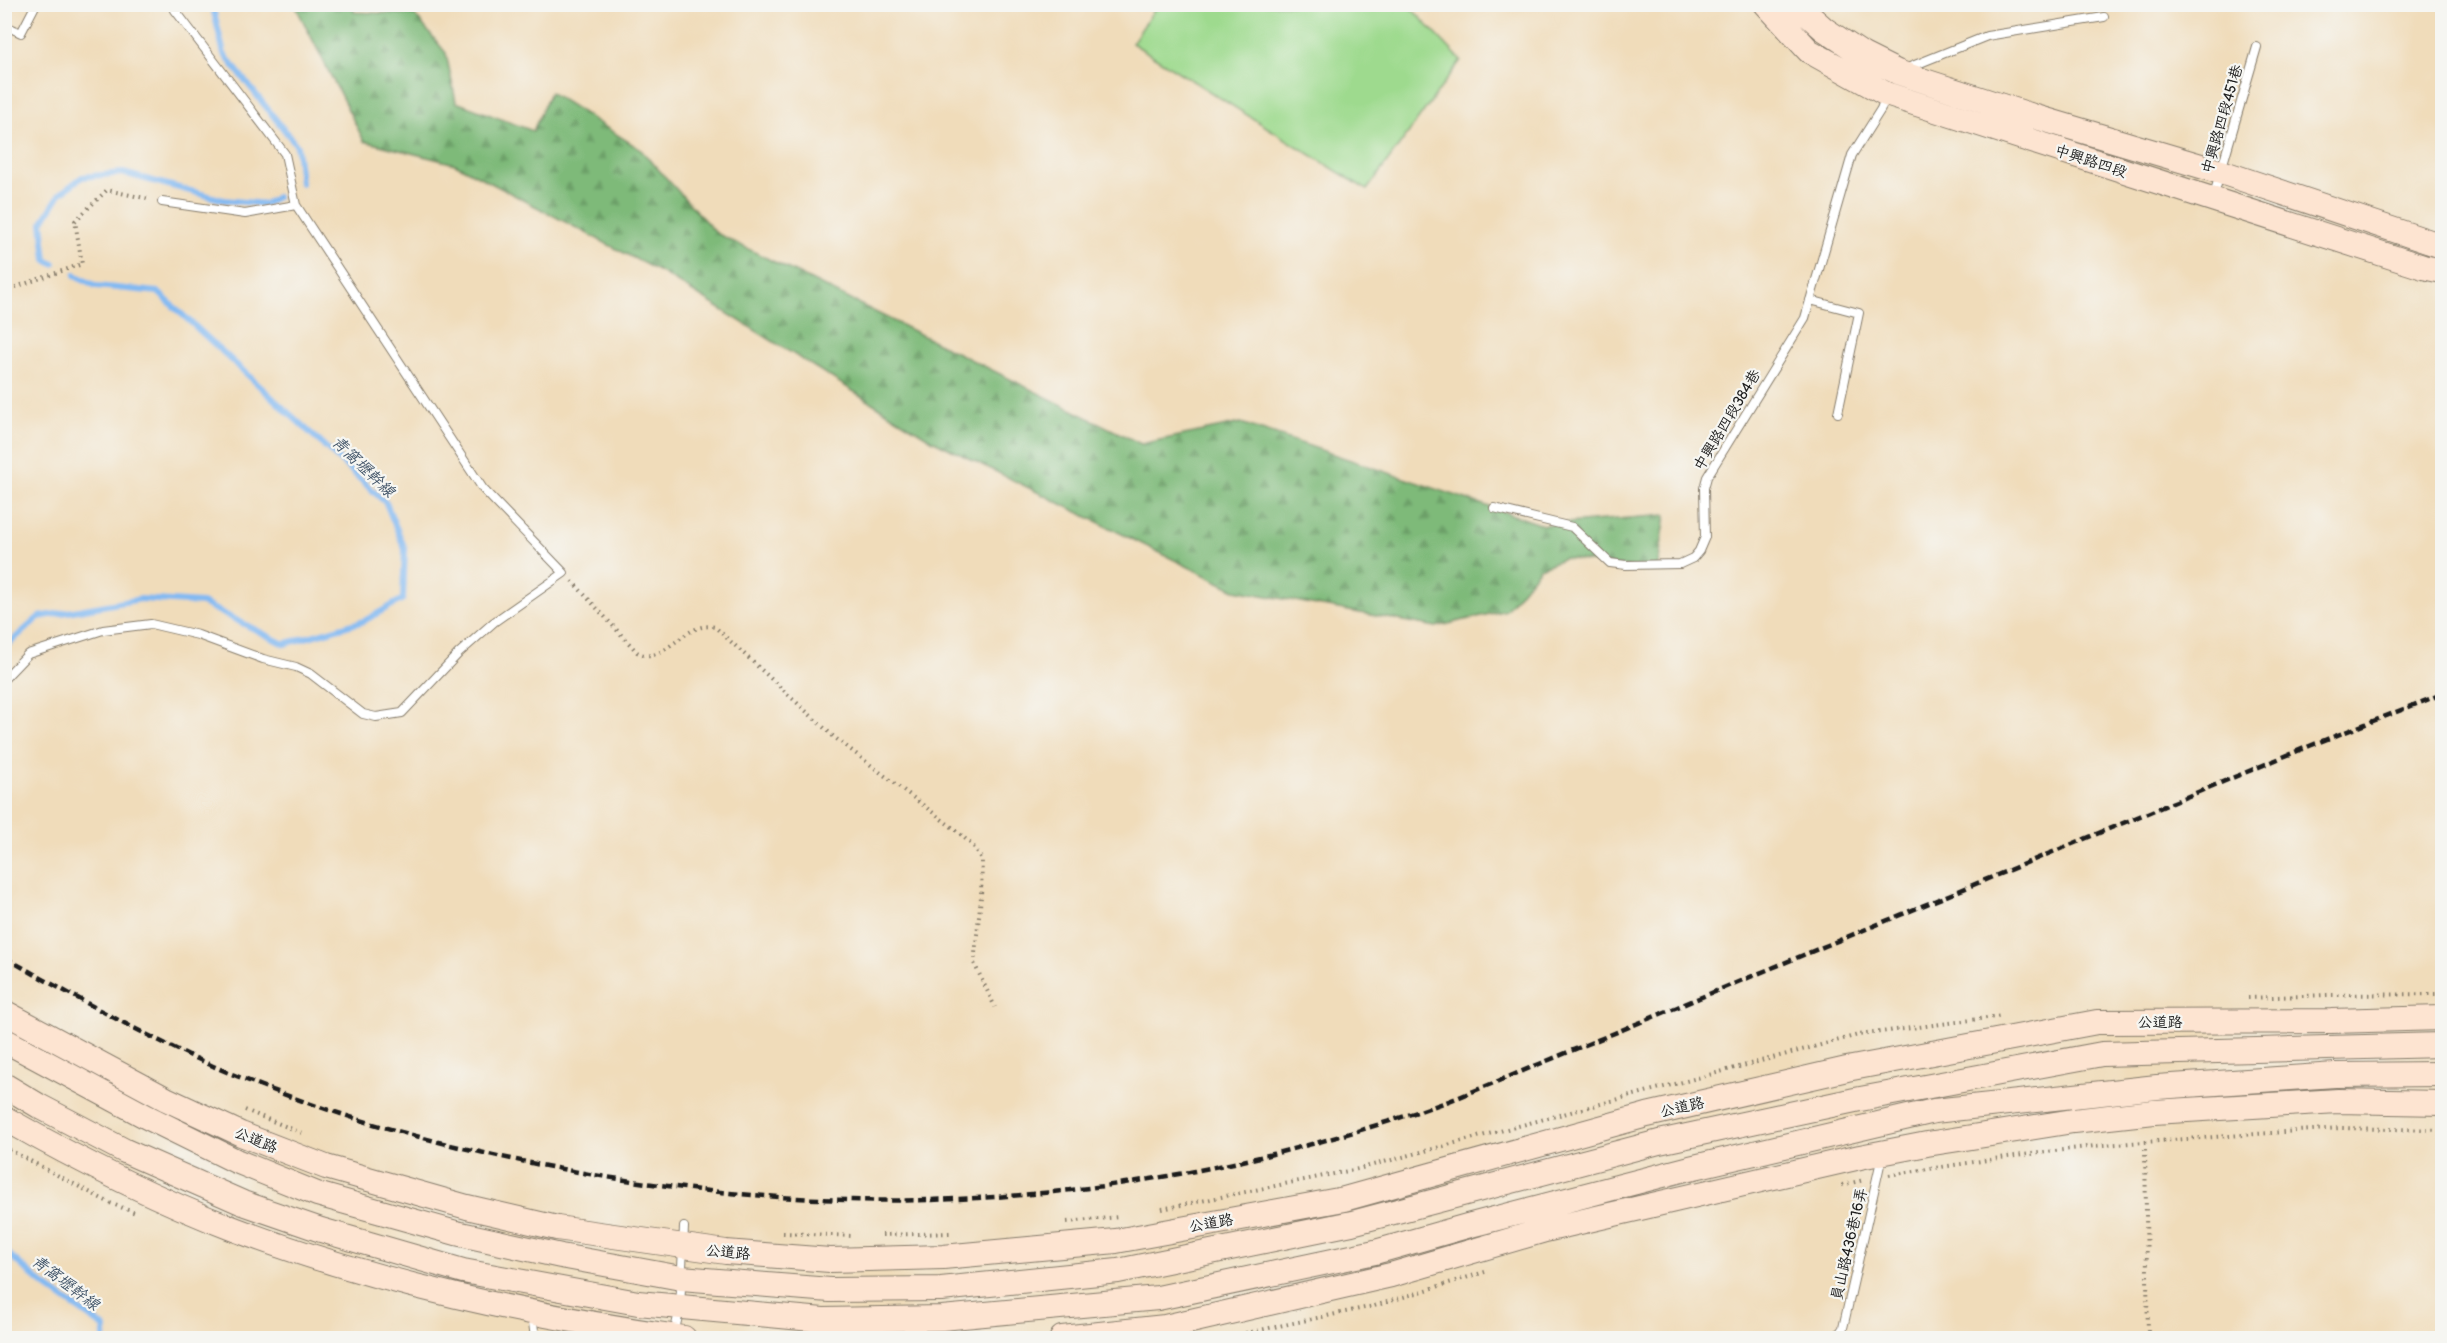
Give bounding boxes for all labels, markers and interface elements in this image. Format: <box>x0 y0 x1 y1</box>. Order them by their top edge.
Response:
street label: 中興路四段451巷 <box>2198 62 2247 176</box>
street label: 中興路四段 <box>2052 141 2129 182</box>
street label: 中興路四段384巷 <box>1690 366 1765 474</box>
water label: 青窩壢幹線 <box>328 432 400 502</box>
street label: 公道路 <box>2137 1013 2183 1032</box>
street label: 公道路 <box>1658 1093 1706 1122</box>
street label: 公道路 <box>231 1123 280 1158</box>
street label: 員山路436巷16弄 <box>1827 1186 1872 1302</box>
street label: 公道路 <box>1187 1210 1235 1237</box>
street label: 公道路 <box>705 1241 751 1264</box>
water label: 青窩壢幹線 <box>27 1251 104 1315</box>

